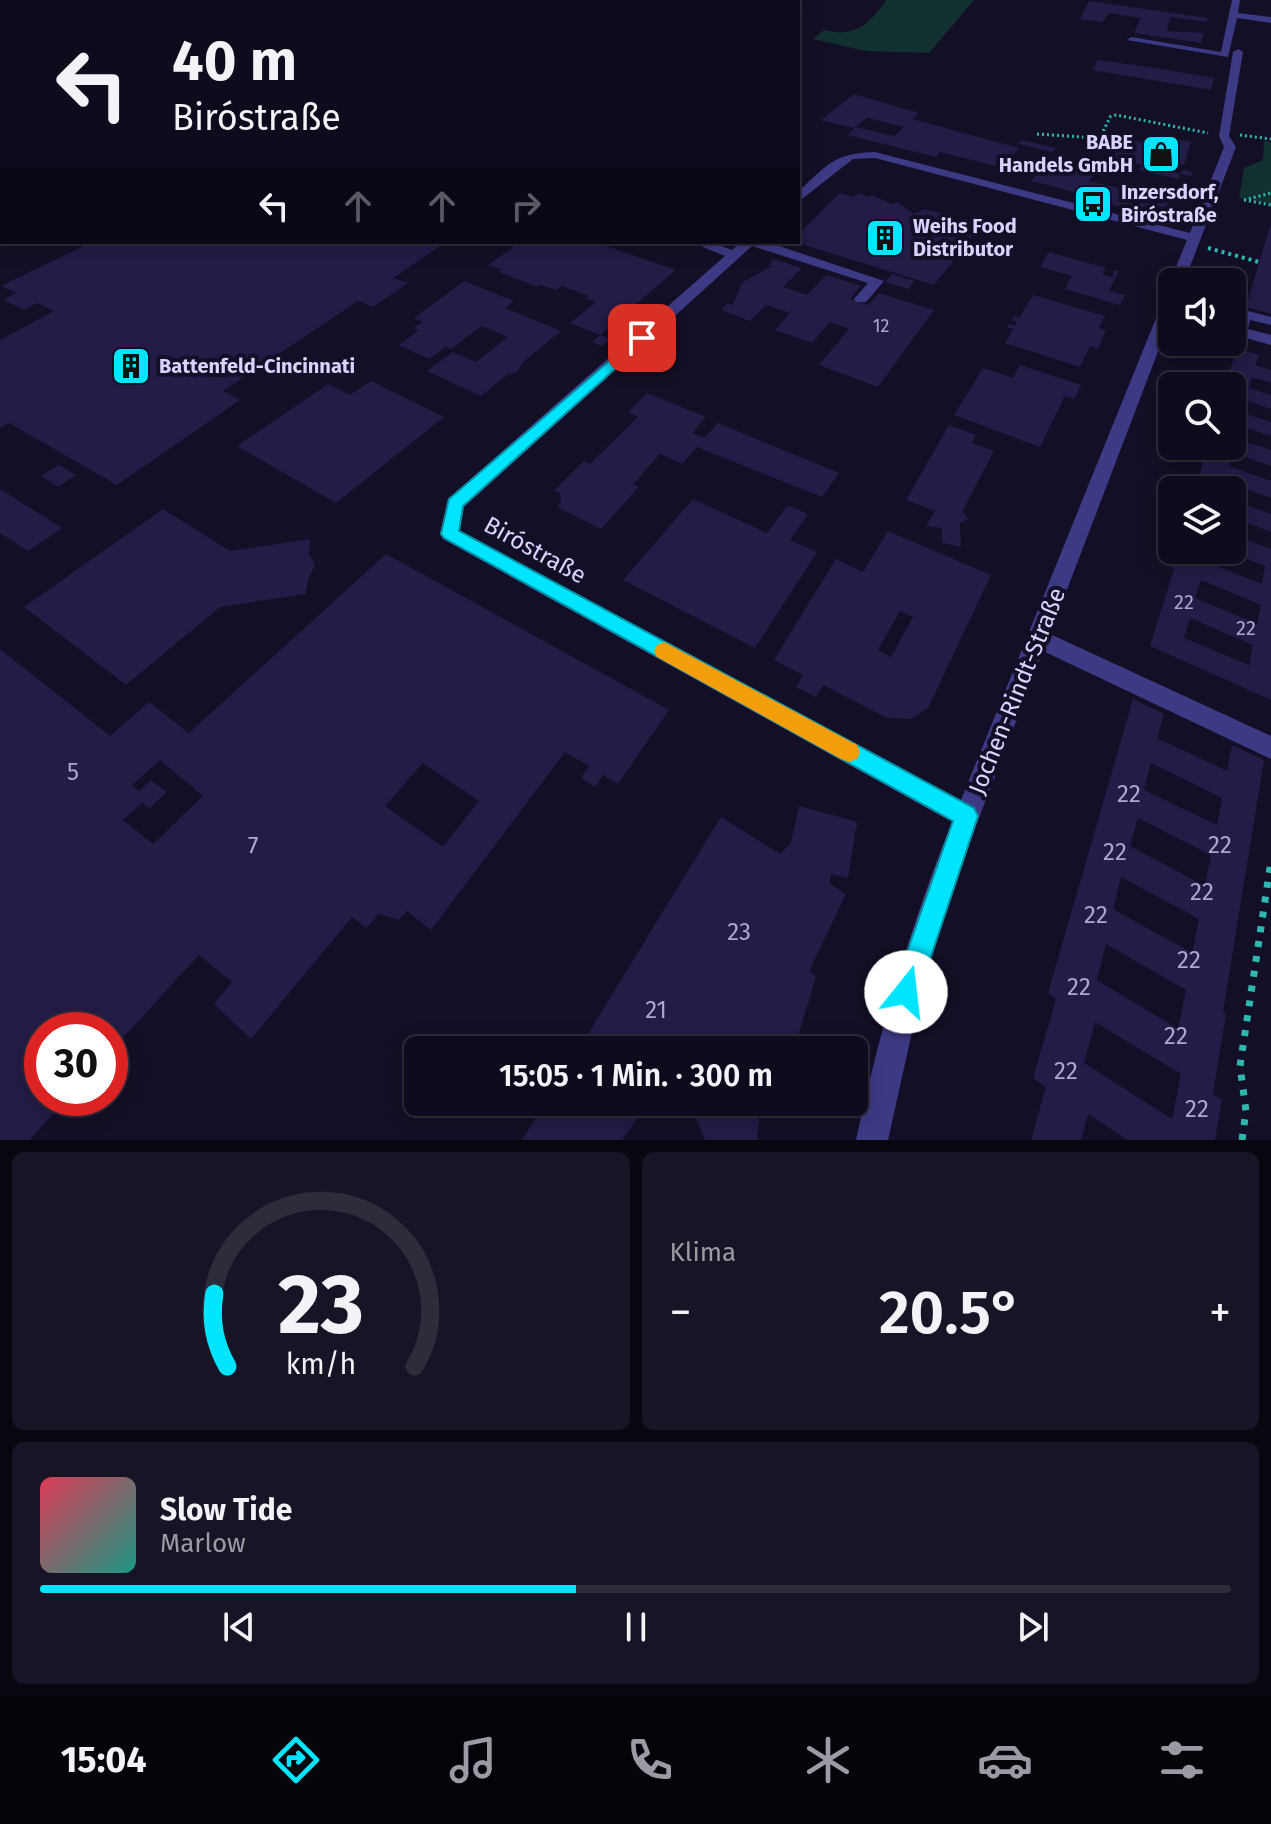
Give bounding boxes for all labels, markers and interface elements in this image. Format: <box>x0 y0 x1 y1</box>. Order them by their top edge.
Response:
text: 40 m <box>172 28 297 95</box>
icon: left <box>40 32 144 136</box>
text: Biróstraße <box>172 96 341 140</box>
place label: BABE Handels GmbH <box>999 130 1133 177</box>
shop icon: BABE Handels GmbH <box>1140 133 1182 175</box>
place label: Inzersdorf, Biróstraße <box>1121 180 1219 227</box>
bus stop icon: Inzersdorf, Biróstraße <box>1072 183 1114 225</box>
icon: left <box>252 184 296 228</box>
icon: ahead <box>336 184 380 228</box>
icon: ahead <box>420 184 464 228</box>
icon: right <box>504 184 548 228</box>
place label: Weihs Food Distributor <box>913 214 1017 261</box>
building icon: Weihs Food Distributor <box>864 217 906 259</box>
map controls <box>1158 268 1246 564</box>
button: sound <box>1158 268 1246 356</box>
pin <box>608 304 676 372</box>
house number: 12 <box>873 315 889 337</box>
icon: arrive <box>620 316 664 360</box>
building icon: Battenfeld-Cincinnati <box>110 345 152 387</box>
place label: Battenfeld-Cincinnati <box>159 354 355 378</box>
button: search <box>1158 372 1246 460</box>
button: layers <box>1158 476 1246 564</box>
street label: Biróstraße <box>479 510 591 590</box>
street label: Jochen-Rindt-Straße <box>963 584 1071 798</box>
house number: 22 <box>1174 590 1194 614</box>
house number: 22 <box>1236 616 1256 640</box>
house number: 5 <box>67 758 79 786</box>
house number: 22 <box>1117 780 1141 808</box>
house number: 22 <box>1208 831 1232 859</box>
house number: 7 <box>248 832 258 860</box>
house number: 22 <box>1103 838 1127 866</box>
house number: 22 <box>1190 878 1214 906</box>
house number: 22 <box>1084 901 1108 929</box>
house number: 23 <box>727 918 751 946</box>
house number: 22 <box>1177 946 1201 974</box>
position arrow <box>864 950 948 1034</box>
house number: 22 <box>1067 973 1091 1001</box>
house number: 21 <box>645 996 667 1024</box>
speed limit sign: 30 <box>24 1012 128 1116</box>
house number: 22 <box>1164 1022 1188 1050</box>
house number: 22 <box>1054 1057 1078 1085</box>
text: 15:05 · 1 Min. · 300 m <box>499 1058 773 1094</box>
house number: 22 <box>1185 1095 1209 1123</box>
text: Klima <box>670 1237 736 1268</box>
text: 23 <box>278 1255 364 1355</box>
text: 20.5° <box>879 1277 1022 1349</box>
text: − <box>670 1286 692 1339</box>
text: + <box>1209 1286 1231 1339</box>
text: km/h <box>285 1347 356 1382</box>
text: Slow Tide <box>160 1492 292 1528</box>
text: Marlow <box>160 1528 246 1559</box>
icon: previous <box>217 1605 261 1649</box>
icon: pause <box>614 1605 658 1649</box>
icon: next <box>1011 1605 1055 1649</box>
icon: directions <box>268 1732 324 1788</box>
icon: music <box>445 1732 501 1788</box>
icon: phone <box>622 1732 678 1788</box>
icon: climate <box>800 1732 856 1788</box>
icon: car <box>977 1732 1033 1788</box>
icon: filters <box>1154 1732 1210 1788</box>
text: 15:04 <box>61 1738 147 1782</box>

